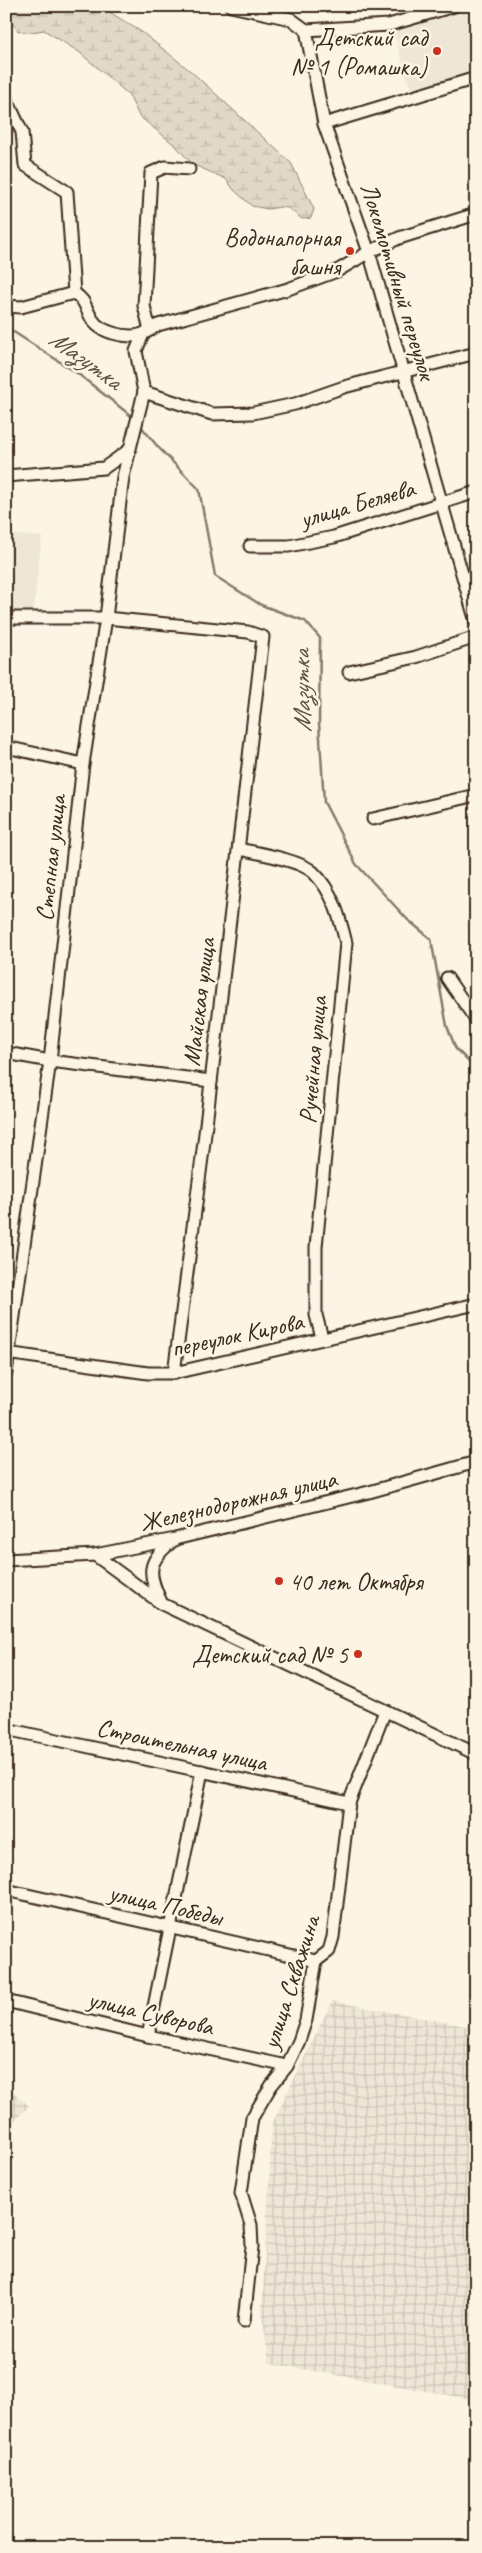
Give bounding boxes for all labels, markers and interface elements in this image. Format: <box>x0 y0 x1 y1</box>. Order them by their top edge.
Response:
place label: Детский сад № 1 (Ромашка) <box>291 22 429 83</box>
marker: Детский сад № 1 (Ромашка) <box>431 45 443 57</box>
street label: Локомотивный переулок <box>353 179 444 386</box>
place label: Водонапорная башня <box>224 222 342 283</box>
marker: Водонапорная башня <box>344 245 356 257</box>
water label: Мазутка <box>43 322 131 399</box>
street label: улица Беляева <box>295 472 420 536</box>
water label: Мазутка <box>284 646 319 732</box>
street label: Степная улица <box>28 791 74 923</box>
street label: Майская улица <box>175 935 223 1068</box>
street label: Ручейная улица <box>292 993 335 1125</box>
street label: переулок Кирова <box>168 1305 308 1365</box>
street label: Железнодорожная улица <box>137 1462 342 1539</box>
place label: 40 лет Октября <box>289 1566 425 1598</box>
marker: 40 лет Октября <box>273 1575 285 1587</box>
place label: Детский сад № 5 <box>192 1639 350 1671</box>
marker: Детский сад № 5 <box>352 1648 364 1660</box>
street label: Строительная улица <box>94 1711 272 1779</box>
street label: улица Победы <box>104 1876 227 1934</box>
street label: улица Скважина <box>254 1909 328 2055</box>
street label: улица Суворова <box>83 1983 219 2043</box>

